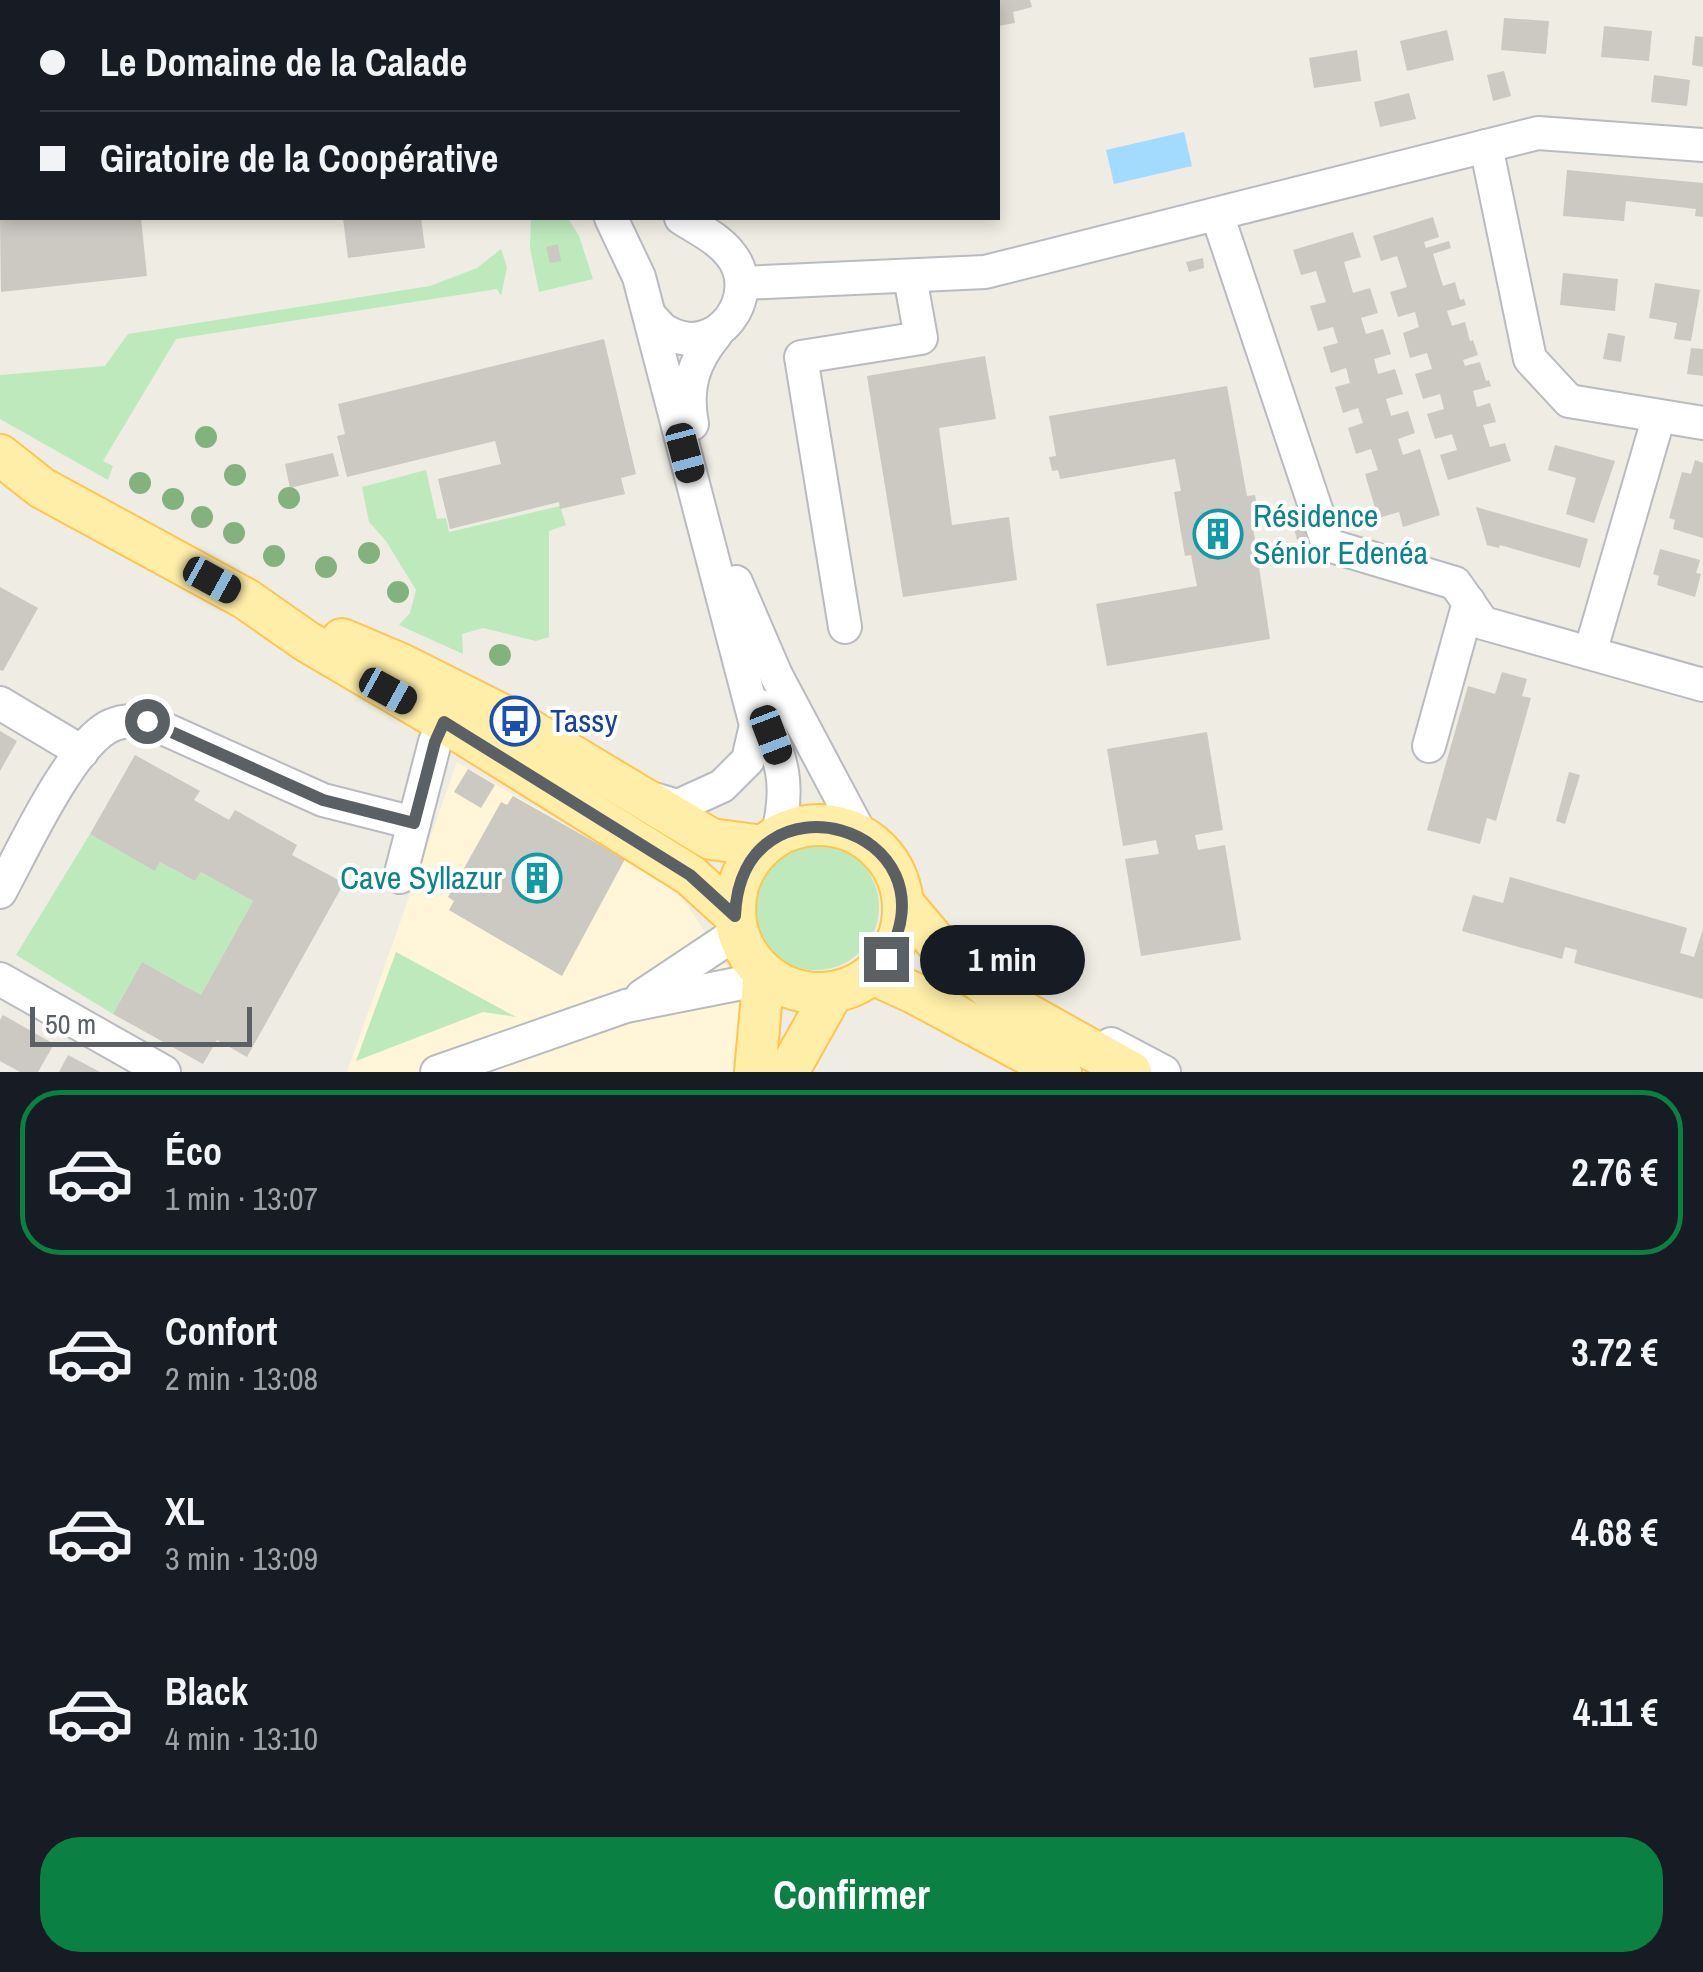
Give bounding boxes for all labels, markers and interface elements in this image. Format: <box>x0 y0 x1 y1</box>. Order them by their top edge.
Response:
text: Le Domaine de la Calade <box>100 37 467 88</box>
text: Giratoire de la Coopérative <box>100 133 498 184</box>
car <box>663 420 707 486</box>
place label: Résidence Sénior Edenéa <box>1253 494 1428 574</box>
building icon: Résidence Sénior Edenéa <box>1192 508 1244 560</box>
car <box>178 552 246 608</box>
car <box>354 663 422 719</box>
bus stop icon: Tassy <box>489 695 541 747</box>
route start <box>125 699 170 744</box>
place label: Tassy <box>550 699 618 742</box>
car <box>746 702 796 768</box>
building icon: Cave Syllazur <box>511 852 563 904</box>
place label: Cave Syllazur <box>340 856 502 899</box>
callout: 1 min <box>921 924 1086 994</box>
route end <box>864 937 909 982</box>
text: 1 min <box>968 938 1037 981</box>
scale bar <box>30 1002 252 1046</box>
text: 50 m <box>45 1005 96 1043</box>
text: Éco <box>165 1126 222 1177</box>
icon: car <box>45 1128 135 1218</box>
text: 2.76 € <box>1571 1147 1658 1198</box>
text: 1 min · 13:07 <box>165 1177 318 1220</box>
text: Confort <box>165 1306 277 1357</box>
icon: car <box>45 1308 135 1398</box>
text: 3.72 € <box>1571 1327 1658 1378</box>
text: 2 min · 13:08 <box>165 1357 318 1400</box>
text: XL <box>165 1486 205 1537</box>
icon: car <box>45 1488 135 1578</box>
text: 4.68 € <box>1571 1507 1658 1558</box>
text: 3 min · 13:09 <box>165 1537 318 1580</box>
text: Black <box>165 1666 248 1717</box>
icon: car <box>45 1668 135 1758</box>
text: 4.11 € <box>1573 1687 1658 1738</box>
text: 4 min · 13:10 <box>165 1717 318 1760</box>
button: Confirmer <box>40 1837 1663 1952</box>

